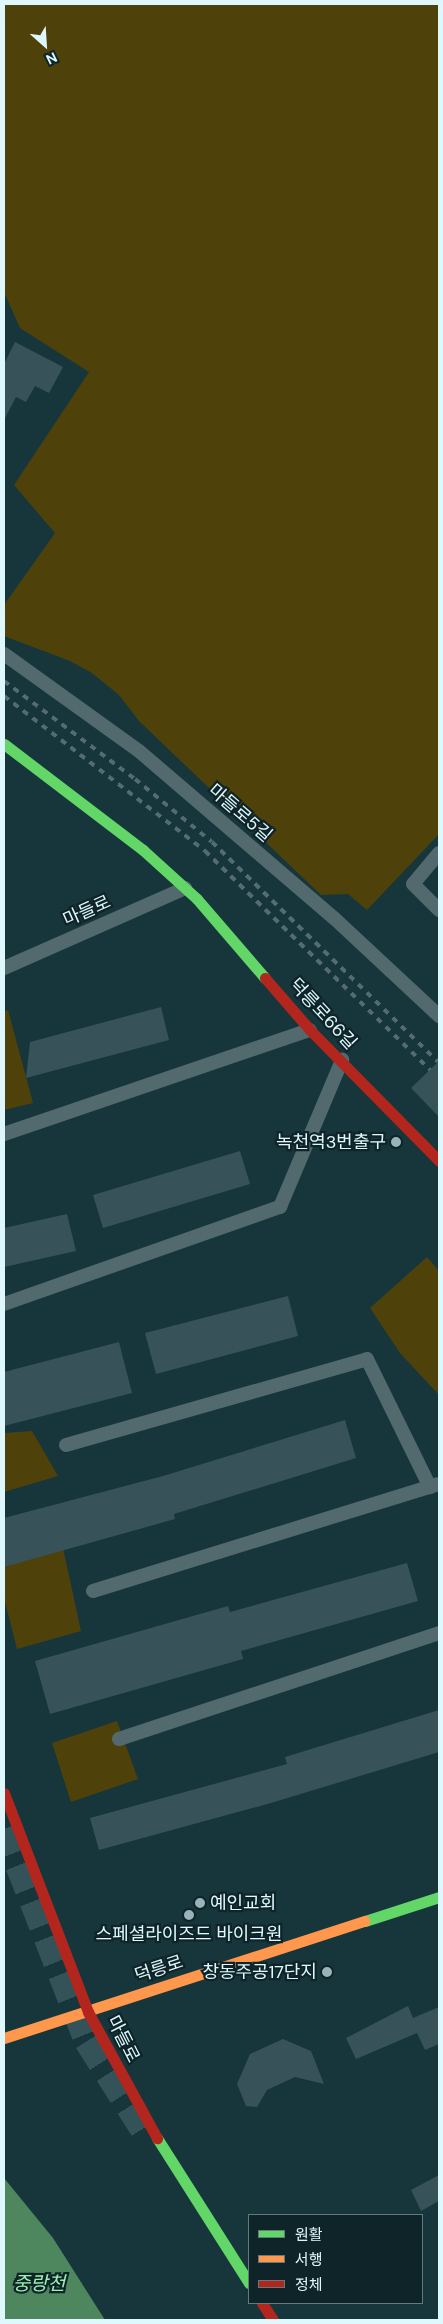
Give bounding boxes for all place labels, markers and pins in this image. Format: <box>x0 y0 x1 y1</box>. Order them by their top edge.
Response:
place label: 녹천역3번출구 <box>276 1131 386 1153</box>
marker: 녹천역3번출구 <box>390 1136 402 1148</box>
place label: 예인교회 <box>210 1892 276 1914</box>
marker: 예인교회 <box>194 1897 206 1909</box>
marker: 스페셜라이즈드 바이크원 <box>183 1909 195 1921</box>
place label: 스페셜라이즈드 바이크원 <box>96 1923 282 1945</box>
place label: 창동주공17단지 <box>202 1961 317 1983</box>
marker: 창동주공17단지 <box>321 1966 333 1978</box>

